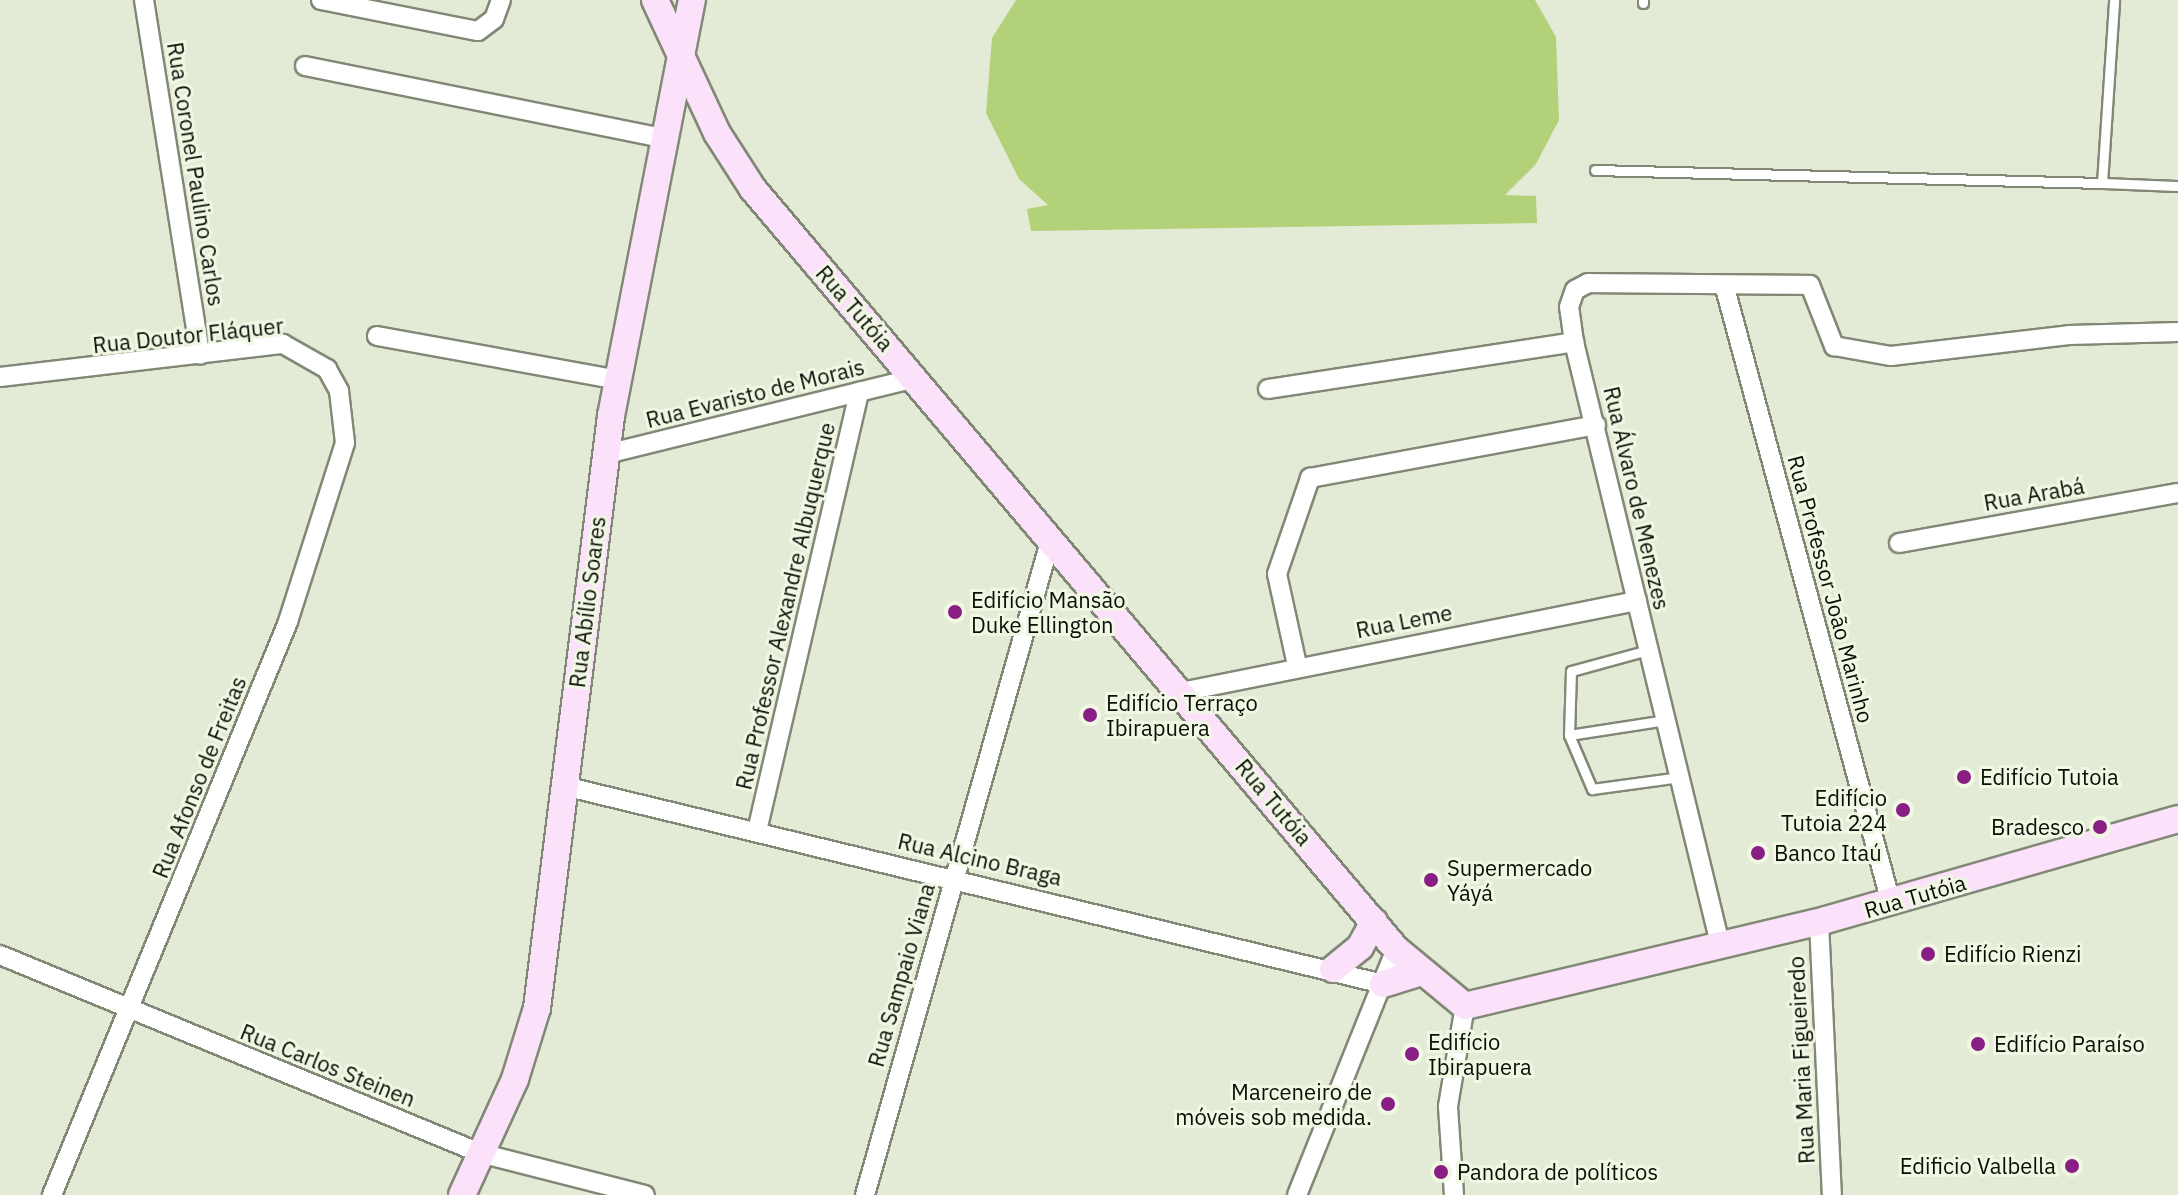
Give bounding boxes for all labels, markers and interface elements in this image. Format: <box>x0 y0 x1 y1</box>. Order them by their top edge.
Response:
street label: Rua Coronel Paulino Carlos <box>162 40 230 308</box>
street label: Rua Tutóia <box>811 260 899 356</box>
street label: Rua Doutor Fláquer <box>91 312 285 358</box>
street label: Rua Evaristo de Morais <box>643 353 867 433</box>
street label: Rua Álvaro de Menezes <box>1598 384 1676 612</box>
street label: Rua Professor Alexandre Albuquerque <box>730 420 840 792</box>
street label: Rua Professor João Marinho <box>1783 452 1879 726</box>
street label: Rua Arabá <box>1982 472 2086 516</box>
street label: Rua Abílio Soares <box>563 515 611 689</box>
place label: Edifício Mansão Duke Ellington <box>971 586 1125 638</box>
street label: Rua Leme <box>1354 599 1454 643</box>
marker: Edifício Mansão Duke Ellington <box>946 603 964 621</box>
street label: Rua Afonso de Freitas <box>146 672 252 882</box>
place label: Edifício Terraço Ibirapuera <box>1106 689 1258 740</box>
marker: Edifício Terraço Ibirapuera <box>1081 706 1099 724</box>
street label: Rua Tutóia <box>1230 753 1318 851</box>
place label: Edifício Tutoia <box>1980 764 2119 790</box>
marker: Edifício Tutoia <box>1955 768 1973 786</box>
place label: Edifício Tutoia 224 <box>1781 784 1887 836</box>
marker: Edifício Tutoia 224 <box>1894 801 1912 819</box>
place label: Bradesco <box>1991 814 2084 840</box>
marker: Bradesco <box>2091 818 2109 836</box>
street label: Rua Alcino Braga <box>895 827 1065 891</box>
place label: Banco Itaú <box>1774 840 1882 866</box>
marker: Banco Itaú <box>1749 844 1767 862</box>
place label: Supermercado Yáyá <box>1447 854 1592 906</box>
street label: Rua Tutóia <box>1861 869 1969 923</box>
marker: Supermercado Yáyá <box>1422 871 1440 889</box>
street label: Rua Sampaio Viana <box>862 880 940 1070</box>
place label: Edifício Rienzi <box>1944 941 2081 967</box>
marker: Edifício Rienzi <box>1919 945 1937 963</box>
street label: Rua Maria Figueiredo <box>1782 955 1820 1165</box>
street label: Rua Carlos Steinen <box>237 1018 419 1112</box>
place label: Edifício Ibirapuera <box>1428 1028 1532 1080</box>
place label: Edifício Paraíso <box>1994 1031 2145 1057</box>
marker: Edifício Paraíso <box>1969 1035 1987 1053</box>
marker: Edifício Ibirapuera <box>1403 1045 1421 1063</box>
place label: Marceneiro de móveis sob medida. <box>1175 1078 1372 1130</box>
marker: Marceneiro de móveis sob medida. <box>1379 1095 1397 1113</box>
place label: Edificio Valbella <box>1900 1153 2056 1179</box>
marker: Edificio Valbella <box>2063 1157 2081 1175</box>
place label: Pandora de políticos <box>1457 1159 1658 1185</box>
marker: Pandora de políticos <box>1432 1163 1450 1181</box>

